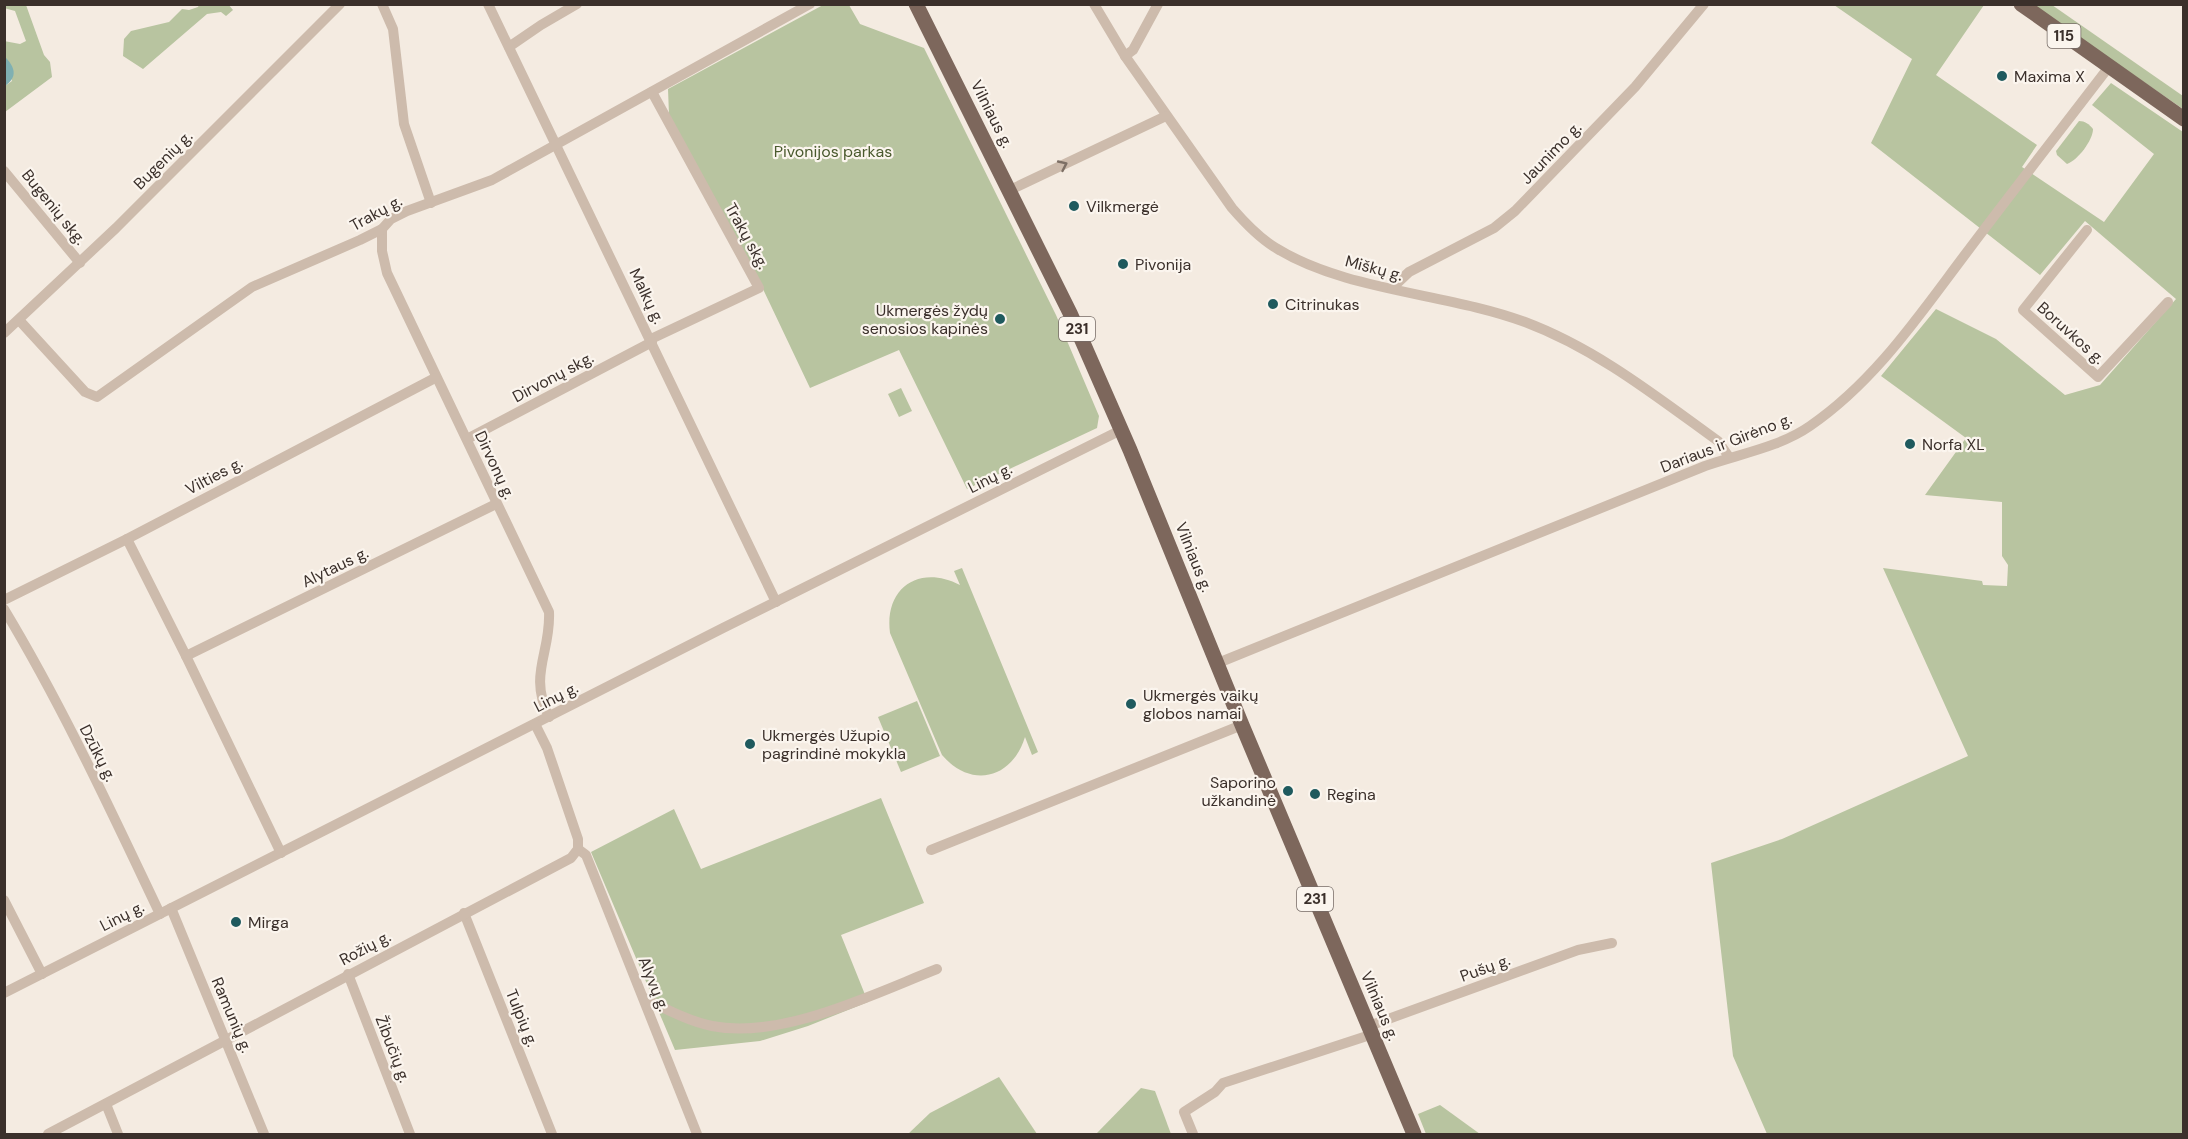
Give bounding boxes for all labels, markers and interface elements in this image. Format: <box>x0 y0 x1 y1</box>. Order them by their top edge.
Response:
road number: 115 <box>2048 24 2080 48</box>
place label: Maxima X <box>2014 66 2085 87</box>
marker: Maxima X <box>1995 69 2009 83</box>
street label: Vilniaus g. <box>966 77 1018 151</box>
street label: Jaunimo g. <box>1516 117 1586 189</box>
street label: Bugenių g. <box>129 126 197 194</box>
park label: Pivonijos parkas <box>774 141 892 162</box>
one-way arrow <box>1056 161 1067 173</box>
street label: Bugenių skg. <box>17 165 91 249</box>
street label: Trakų g. <box>346 190 406 236</box>
place label: Vilkmergė <box>1086 196 1159 217</box>
street label: Trakų skg. <box>720 199 774 273</box>
marker: Vilkmergė <box>1067 199 1081 213</box>
street label: Miškų g. <box>1343 250 1405 286</box>
place label: Pivonija <box>1135 254 1191 275</box>
marker: Pivonija <box>1116 257 1130 271</box>
street label: Malkų g. <box>625 265 669 327</box>
place label: Citrinukas <box>1285 294 1359 315</box>
marker: Citrinukas <box>1266 297 1280 311</box>
street label: Boruvkos g. <box>2033 297 2109 369</box>
place label: Ukmergės žydų senosios kapinės <box>862 300 988 339</box>
marker: Ukmergės žydų senosios kapinės <box>993 312 1007 326</box>
road number: 231 <box>1059 317 1095 341</box>
street label: Dirvonų skg. <box>509 347 597 407</box>
street label: Dariaus ir Girėno g. <box>1657 408 1795 478</box>
street label: Dirvonų g. <box>470 427 520 503</box>
place label: Norfa XL <box>1922 434 1985 455</box>
marker: Norfa XL <box>1903 437 1917 451</box>
street label: Vilties g. <box>182 452 246 500</box>
street label: Linų g. <box>964 458 1016 498</box>
street label: Vilniaus g. <box>1171 519 1217 595</box>
street label: Alytaus g. <box>298 542 372 592</box>
street label: Linų g. <box>530 677 582 717</box>
place label: Ukmergės vaikų globos namai <box>1143 685 1258 724</box>
marker: Ukmergės vaikų globos namai <box>1124 697 1138 711</box>
street label: Dzūkų g. <box>75 721 121 785</box>
place label: Ukmergės Užupio pagrindinė mokykla <box>762 725 906 764</box>
marker: Ukmergės Užupio pagrindinė mokykla <box>743 737 757 751</box>
place label: Saporino užkandinė <box>1201 772 1276 811</box>
marker: Saporino užkandinė <box>1281 784 1295 798</box>
place label: Regina <box>1327 784 1376 805</box>
marker: Regina <box>1308 787 1322 801</box>
road number: 231 <box>1297 887 1333 911</box>
street label: Linų g. <box>96 896 148 936</box>
place label: Mirga <box>248 912 289 933</box>
marker: Mirga <box>229 915 243 929</box>
street label: Rožių g. <box>336 926 394 970</box>
street label: Pušų g. <box>1457 949 1513 987</box>
street label: Alyvų g. <box>634 954 674 1014</box>
street label: Vilniaus g. <box>1356 968 1404 1044</box>
street label: Ramunių g. <box>207 974 257 1056</box>
street label: Tulpių g. <box>501 986 543 1050</box>
street label: Žibučių g. <box>371 1012 415 1086</box>

